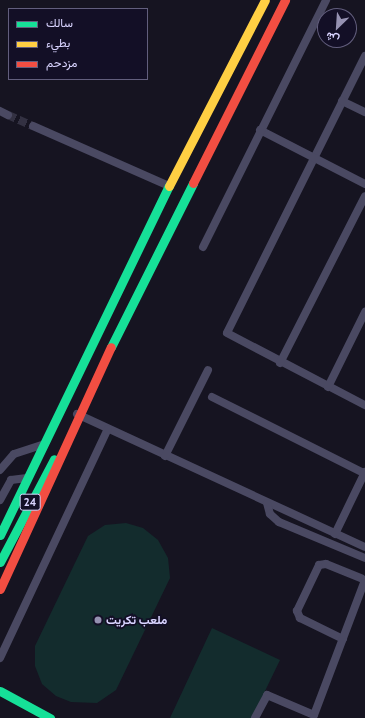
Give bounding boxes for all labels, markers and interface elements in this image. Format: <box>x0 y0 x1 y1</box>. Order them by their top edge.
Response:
legend <box>8 8 148 80</box>
north arrow <box>317 8 357 48</box>
text: سالك <box>46 15 73 30</box>
text: ش <box>323 29 341 47</box>
text: بطيء <box>46 35 70 50</box>
text: مزدحم <box>46 55 77 70</box>
road number: 24 <box>19 493 41 511</box>
place label: ملعب تكريت <box>106 613 167 627</box>
marker: ملعب تكريت <box>93 615 103 625</box>

